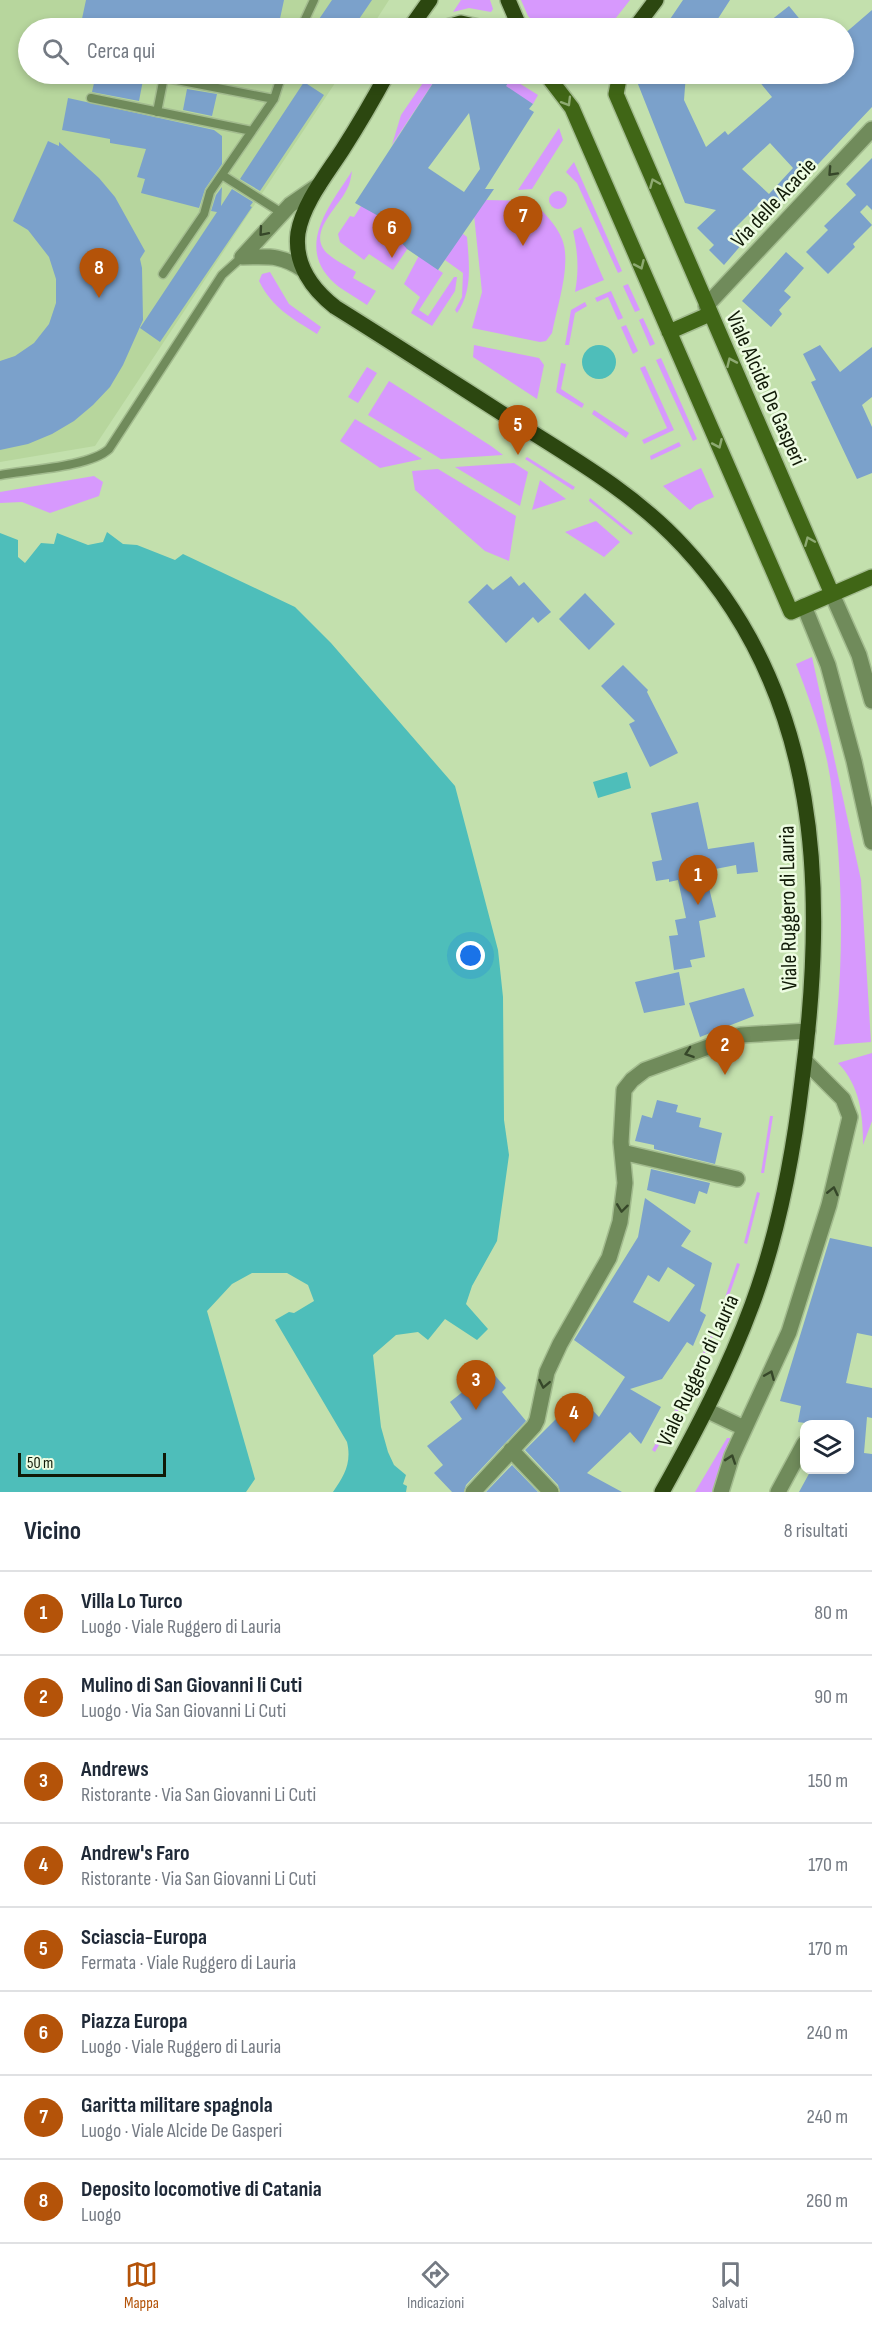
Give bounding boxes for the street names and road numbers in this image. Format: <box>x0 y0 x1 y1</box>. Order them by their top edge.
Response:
street label: Via delle Acacie <box>726 153 822 254</box>
street label: Viale Alcide De Gasperi <box>720 307 812 470</box>
street label: Viale Ruggero di Lauria <box>774 825 803 991</box>
street label: Viale Ruggero di Lauria <box>651 1290 745 1451</box>

